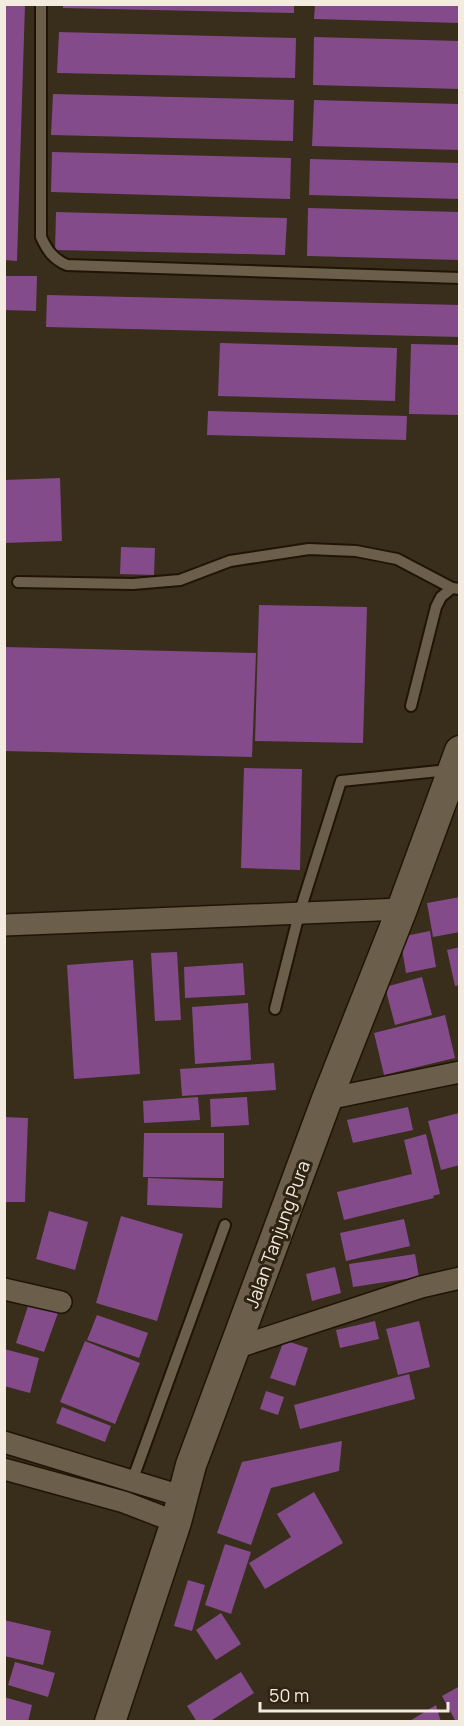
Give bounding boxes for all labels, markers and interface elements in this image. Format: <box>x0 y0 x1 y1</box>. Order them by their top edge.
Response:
street label: Jalan Tanjung Pura <box>239 1157 315 1311</box>
scale bar <box>260 1675 448 1713</box>
text: 50 m <box>269 1683 309 1707</box>

